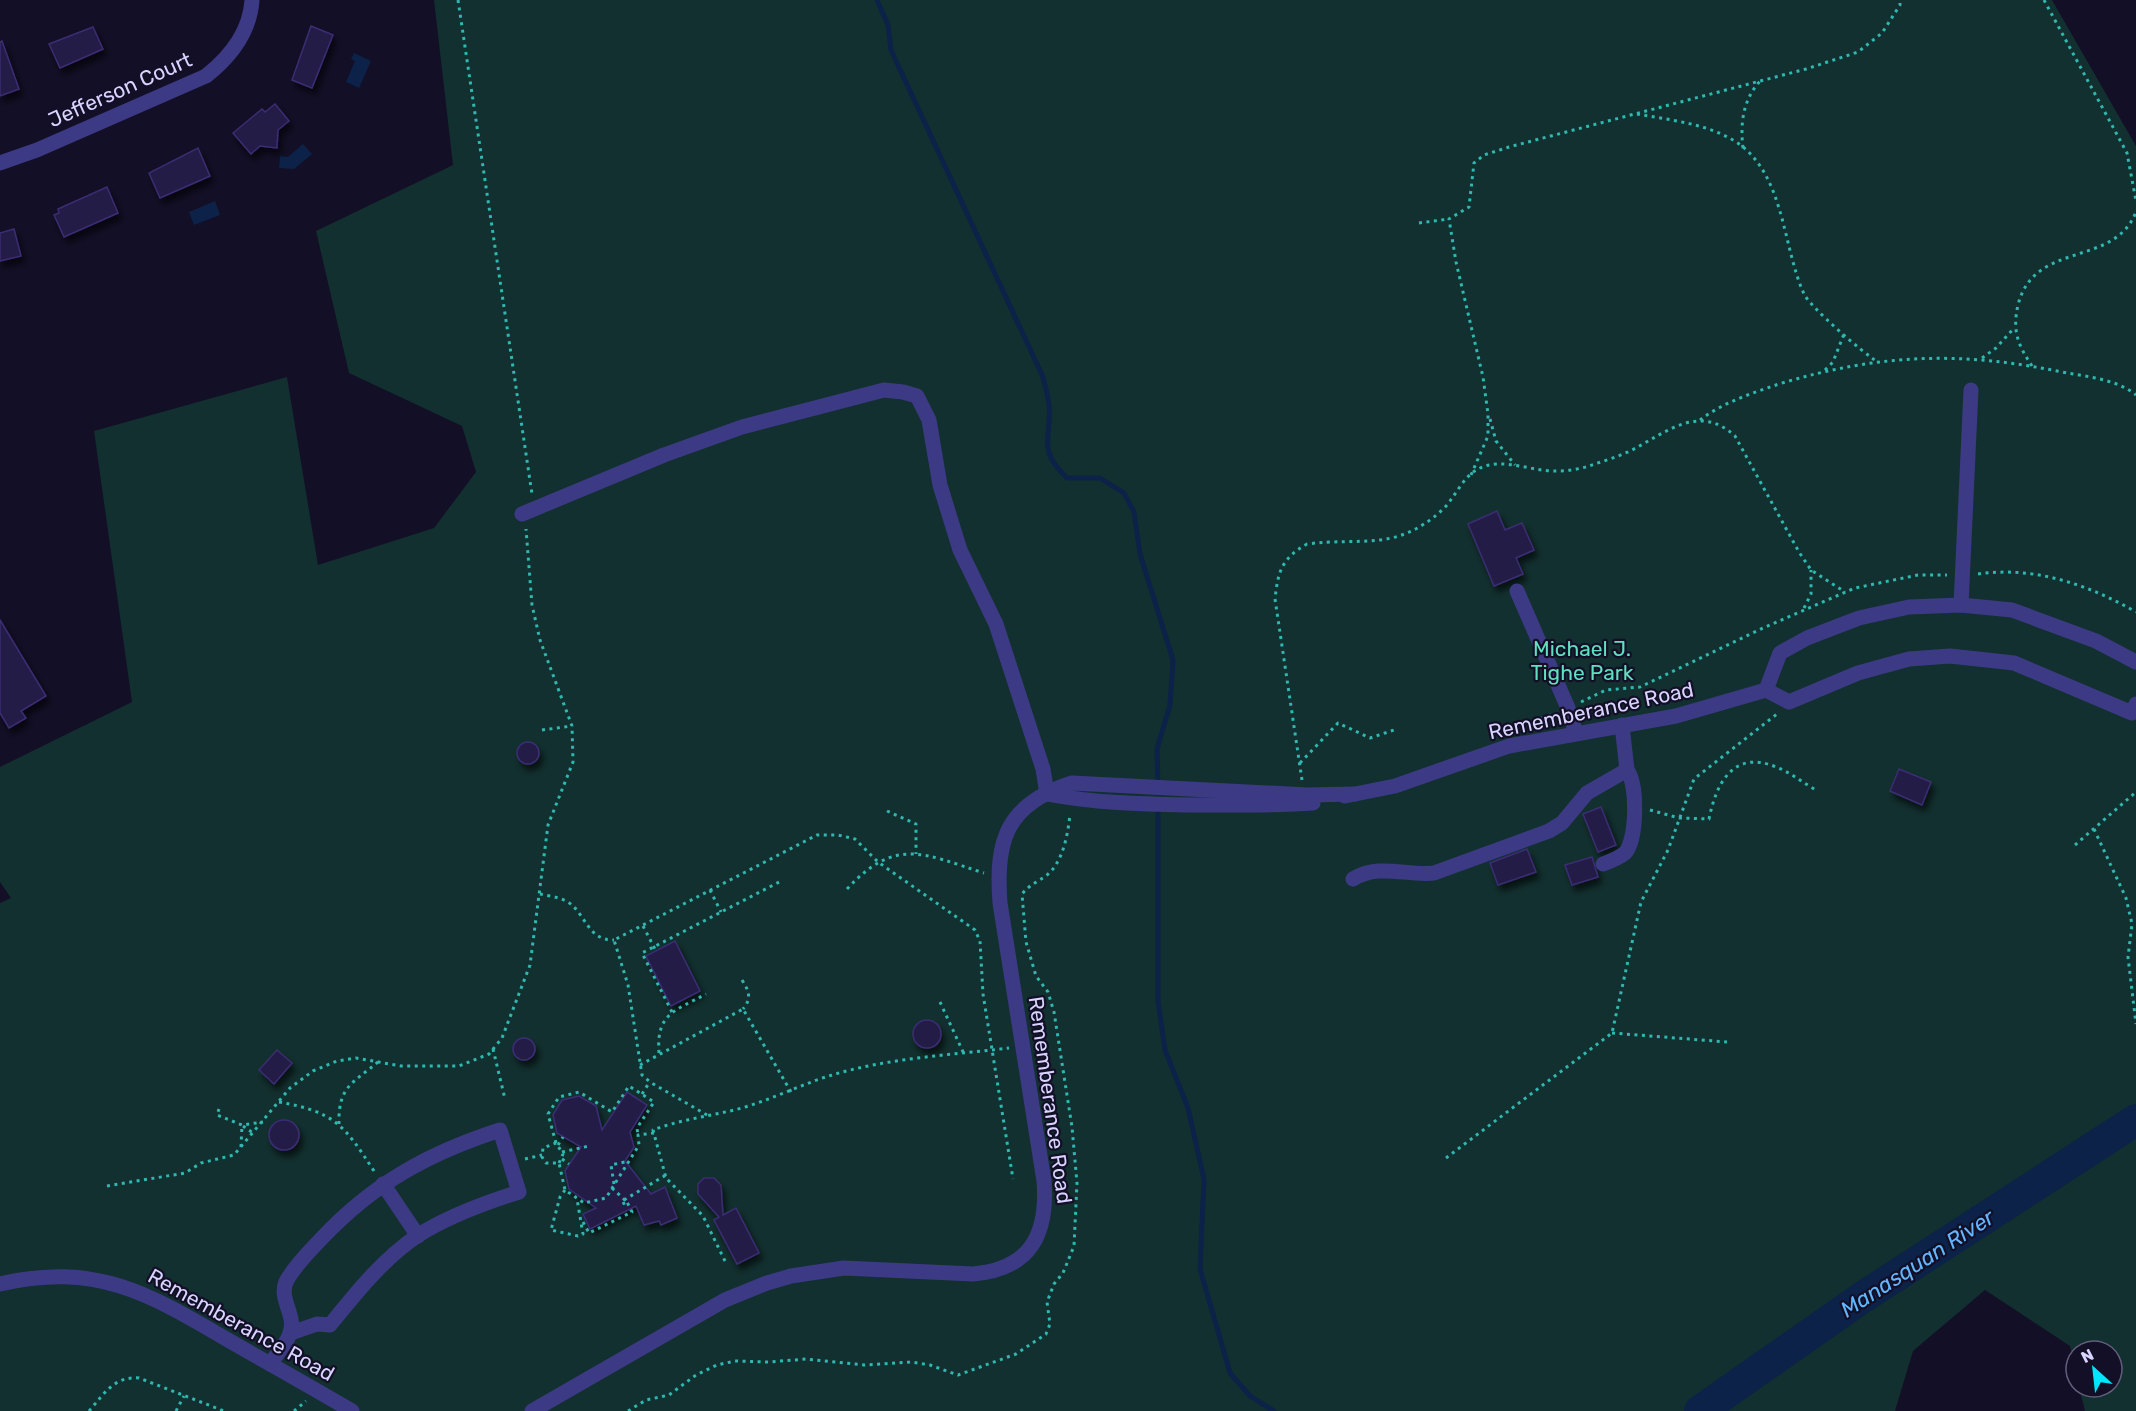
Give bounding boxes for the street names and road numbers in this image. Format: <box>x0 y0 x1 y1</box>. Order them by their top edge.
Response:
street label: Jefferson Court <box>44 47 195 132</box>
street label: Rememberance Road <box>1486 677 1696 744</box>
street label: Rememberance Road <box>1024 995 1077 1205</box>
street label: Rememberance Road <box>144 1263 339 1386</box>

